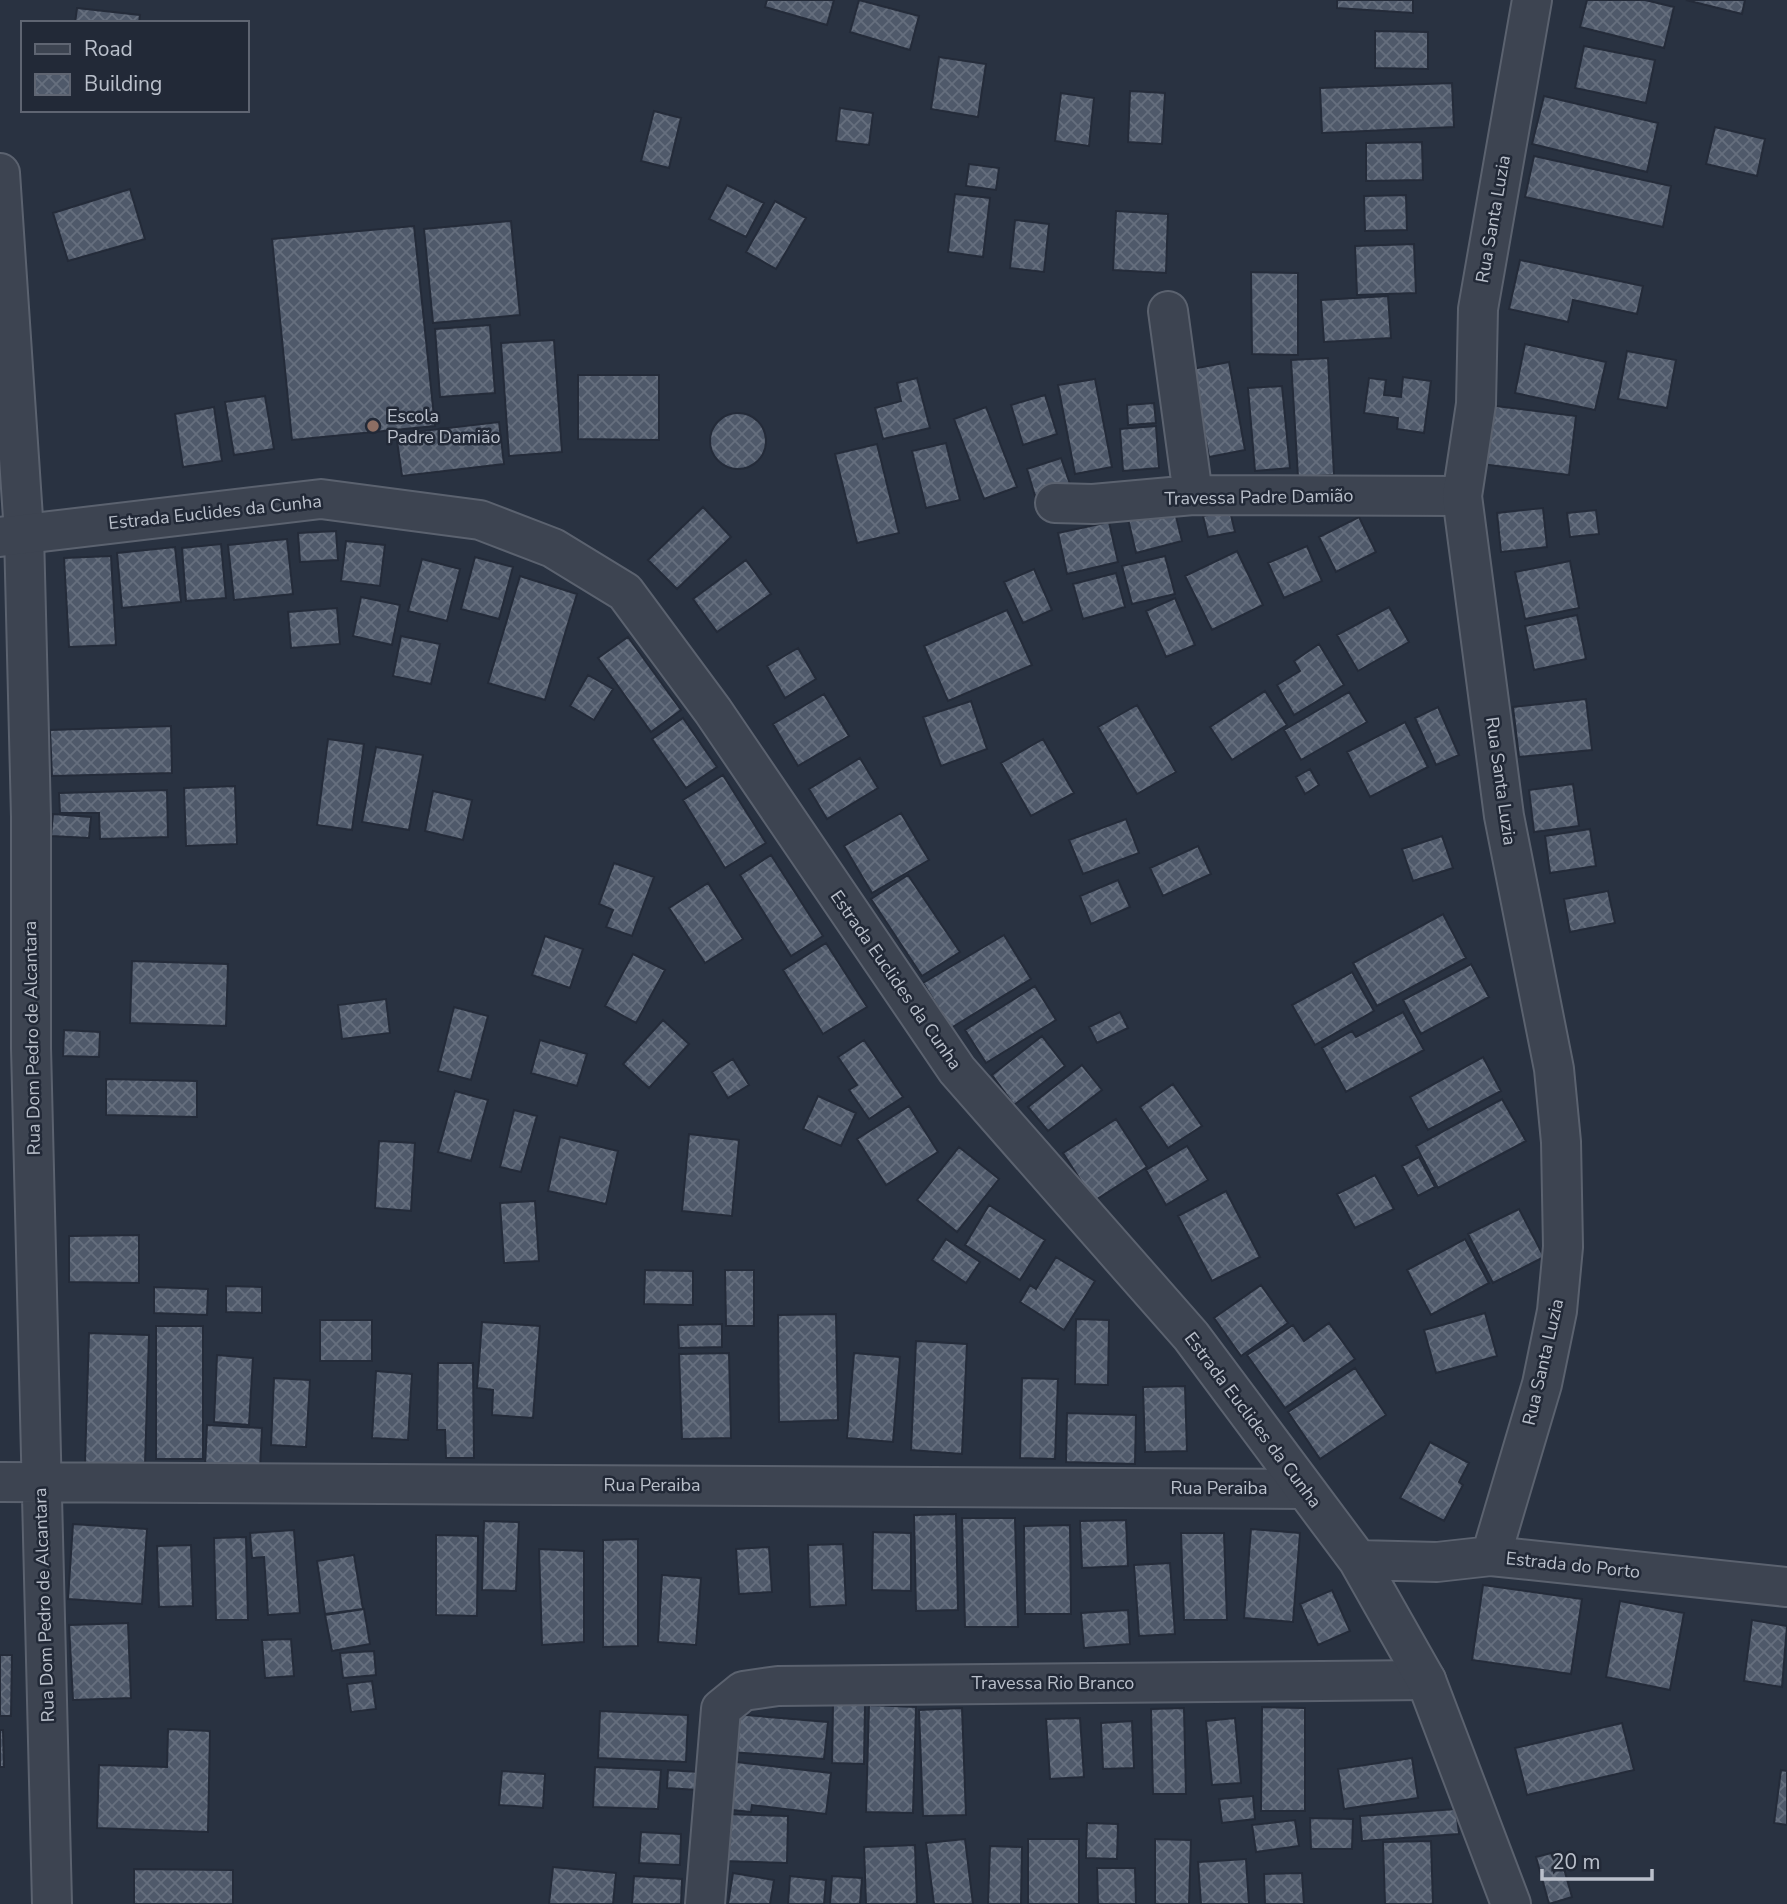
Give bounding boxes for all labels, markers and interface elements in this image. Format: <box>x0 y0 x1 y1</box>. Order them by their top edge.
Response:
legend <box>21 21 248 112</box>
text: Road <box>84 35 133 63</box>
text: Building <box>84 70 162 98</box>
street label: Rua Santa Luzia <box>1470 153 1516 285</box>
place label: Escola Padre Damião <box>387 404 501 449</box>
marker: Escola Padre Damião <box>365 418 381 434</box>
street label: Travessa Padre Damião <box>1164 483 1354 511</box>
street label: Estrada Euclides da Cunha <box>107 489 323 535</box>
street label: Rua Santa Luzia <box>1480 715 1522 847</box>
street label: Estrada Euclides da Cunha <box>825 885 967 1075</box>
street label: Rua Dom Pedro de Alcantara <box>18 921 46 1155</box>
street label: Rua Santa Luzia <box>1517 1296 1569 1428</box>
street label: Estrada Euclides da Cunha <box>1179 1327 1327 1513</box>
street label: Rua Peraiba <box>604 1473 700 1497</box>
street label: Rua Peraiba <box>1171 1476 1267 1500</box>
street label: Rua Dom Pedro de Alcantara <box>28 1487 60 1723</box>
street label: Estrada do Porto <box>1505 1546 1641 1584</box>
street label: Travessa Rio Branco <box>972 1671 1134 1695</box>
scale bar <box>1542 1838 1652 1882</box>
text: 20 m <box>1552 1848 1601 1876</box>

